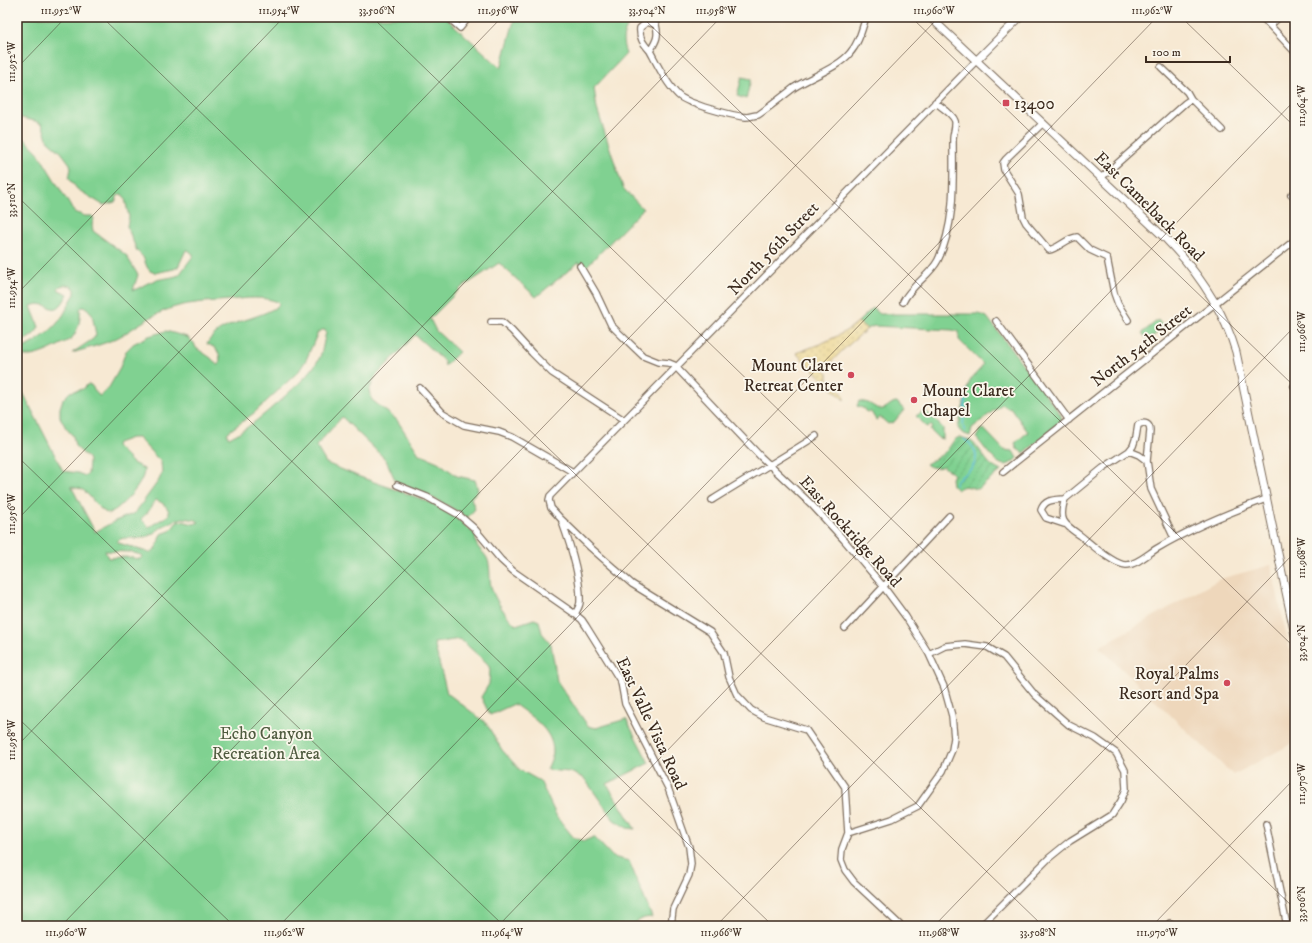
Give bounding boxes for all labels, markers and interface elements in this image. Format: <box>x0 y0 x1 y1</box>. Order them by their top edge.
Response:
text: 111.952°W <box>41 5 82 17</box>
text: 111.954°W <box>259 5 300 17</box>
text: 33.506°N <box>359 5 395 17</box>
text: 111.956°W <box>478 5 519 17</box>
text: 33.504°N <box>628 5 666 17</box>
text: 111.958°W <box>696 5 737 17</box>
text: 111.960°W <box>913 5 956 17</box>
text: 111.962°W <box>1132 5 1173 17</box>
scale bar <box>1146 38 1230 64</box>
text: 111.952°W <box>6 41 18 82</box>
text: 100 m <box>1152 45 1181 60</box>
text: 111.964°W <box>1296 84 1308 127</box>
place label: 13400 <box>1014 93 1055 115</box>
marker: 13400 <box>1001 98 1011 108</box>
street label: East Camelback Road <box>1089 147 1209 267</box>
text: 33.510°N <box>6 182 18 218</box>
street label: North 56th Street <box>724 197 824 300</box>
text: 111.954°W <box>6 267 18 308</box>
street label: North 54th Street <box>1087 299 1197 392</box>
text: 111.966°W <box>1296 311 1308 353</box>
place label: Mount Claret Retreat Center <box>744 355 844 397</box>
marker: Mount Claret Retreat Center <box>846 370 856 380</box>
place label: Mount Claret Chapel <box>922 380 1015 422</box>
marker: Mount Claret Chapel <box>909 395 919 405</box>
street label: East Rockridge Road <box>794 471 906 592</box>
text: 111.956°W <box>6 493 18 534</box>
text: 111.968°W <box>1296 537 1308 578</box>
text: 33.504°N <box>1296 624 1308 662</box>
street label: East Valle Vista Road <box>611 654 692 794</box>
place label: Royal Palms Resort and Spa <box>1119 663 1220 705</box>
marker: Royal Palms Resort and Spa <box>1222 678 1232 688</box>
text: 111.958°W <box>6 719 18 760</box>
park label: Echo Canyon Recreation Area <box>212 723 321 765</box>
text: 111.970°W <box>1296 762 1308 805</box>
text: 33.506°N <box>1296 886 1308 922</box>
text: 111.960°W <box>45 927 88 939</box>
text: 111.962°W <box>264 927 305 939</box>
text: 111.964°W <box>481 927 524 939</box>
text: 111.966°W <box>700 927 742 939</box>
text: 111.968°W <box>919 927 960 939</box>
text: 33.508°N <box>1020 927 1056 939</box>
text: 111.970°W <box>1136 927 1179 939</box>

